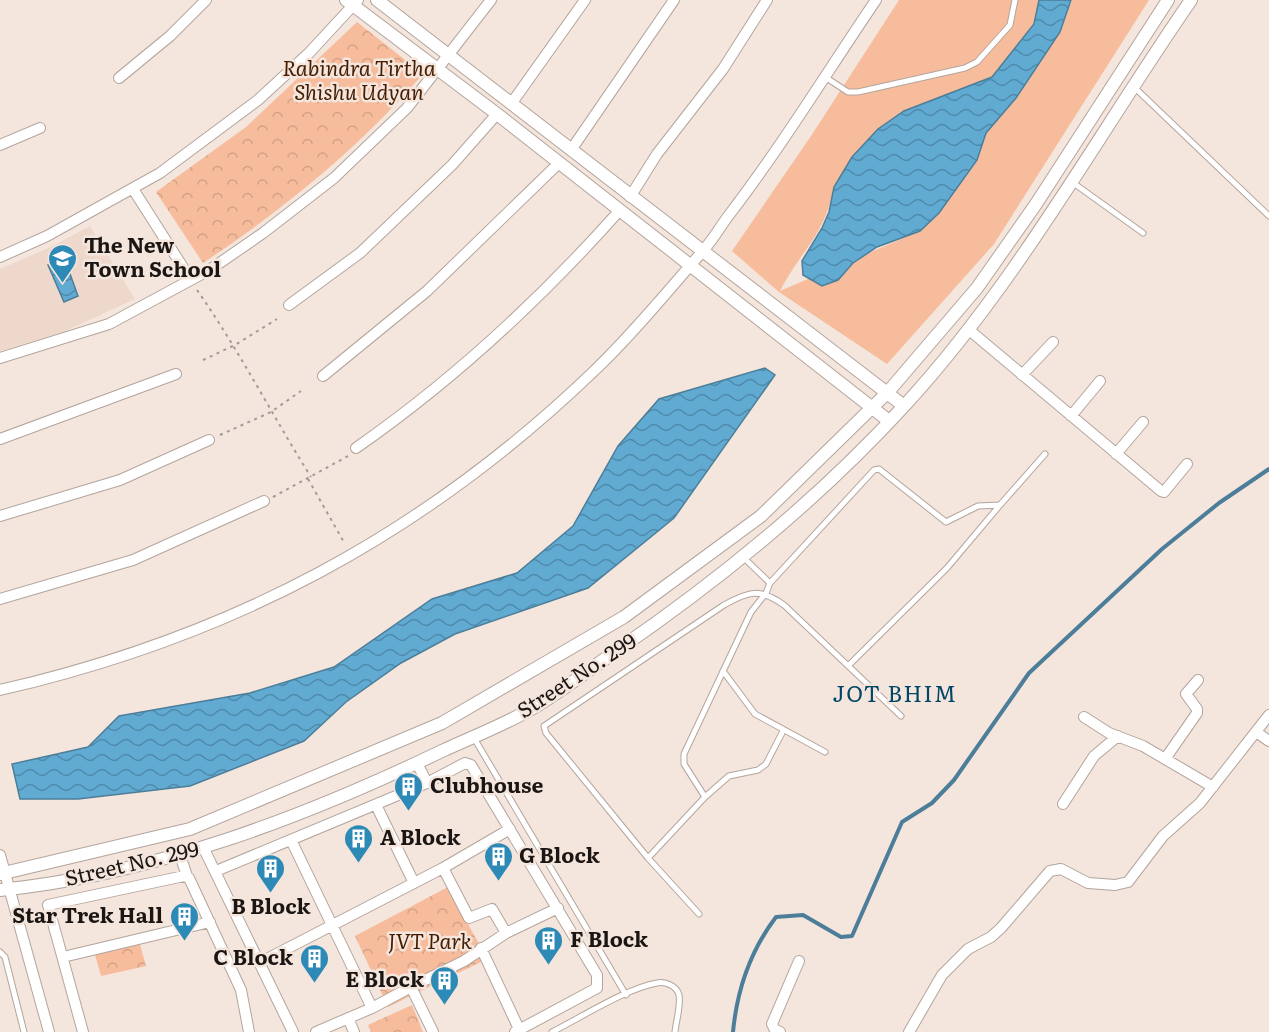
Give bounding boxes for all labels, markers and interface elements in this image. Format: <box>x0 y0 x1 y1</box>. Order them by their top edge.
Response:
park label: Rabindra Tirtha Shishu Udyan <box>282 51 436 106</box>
place label: The New Town School <box>84 228 222 283</box>
school or university icon: The New Town School <box>47 242 79 284</box>
street label: Street No. 299 <box>510 624 641 724</box>
district label: JOT BHIM <box>833 676 958 709</box>
place label: Clubhouse <box>430 768 543 799</box>
building icon: Clubhouse <box>393 770 425 812</box>
place label: A Block <box>380 820 462 851</box>
building icon: A Block <box>343 822 375 864</box>
street label: Street No. 299 <box>61 831 202 892</box>
place label: G Block <box>519 838 601 869</box>
building icon: G Block <box>482 840 514 882</box>
building icon: B Block <box>255 852 287 894</box>
place label: B Block <box>231 889 312 920</box>
place label: Star Trek Hall <box>12 898 163 929</box>
building icon: Star Trek Hall <box>168 900 200 942</box>
place label: F Block <box>570 922 649 953</box>
park label: JVT Park <box>388 924 472 955</box>
building icon: F Block <box>533 924 565 966</box>
place label: C Block <box>213 940 294 971</box>
building icon: C Block <box>298 942 330 984</box>
place label: E Block <box>345 962 425 993</box>
building icon: E Block <box>429 964 461 1006</box>

